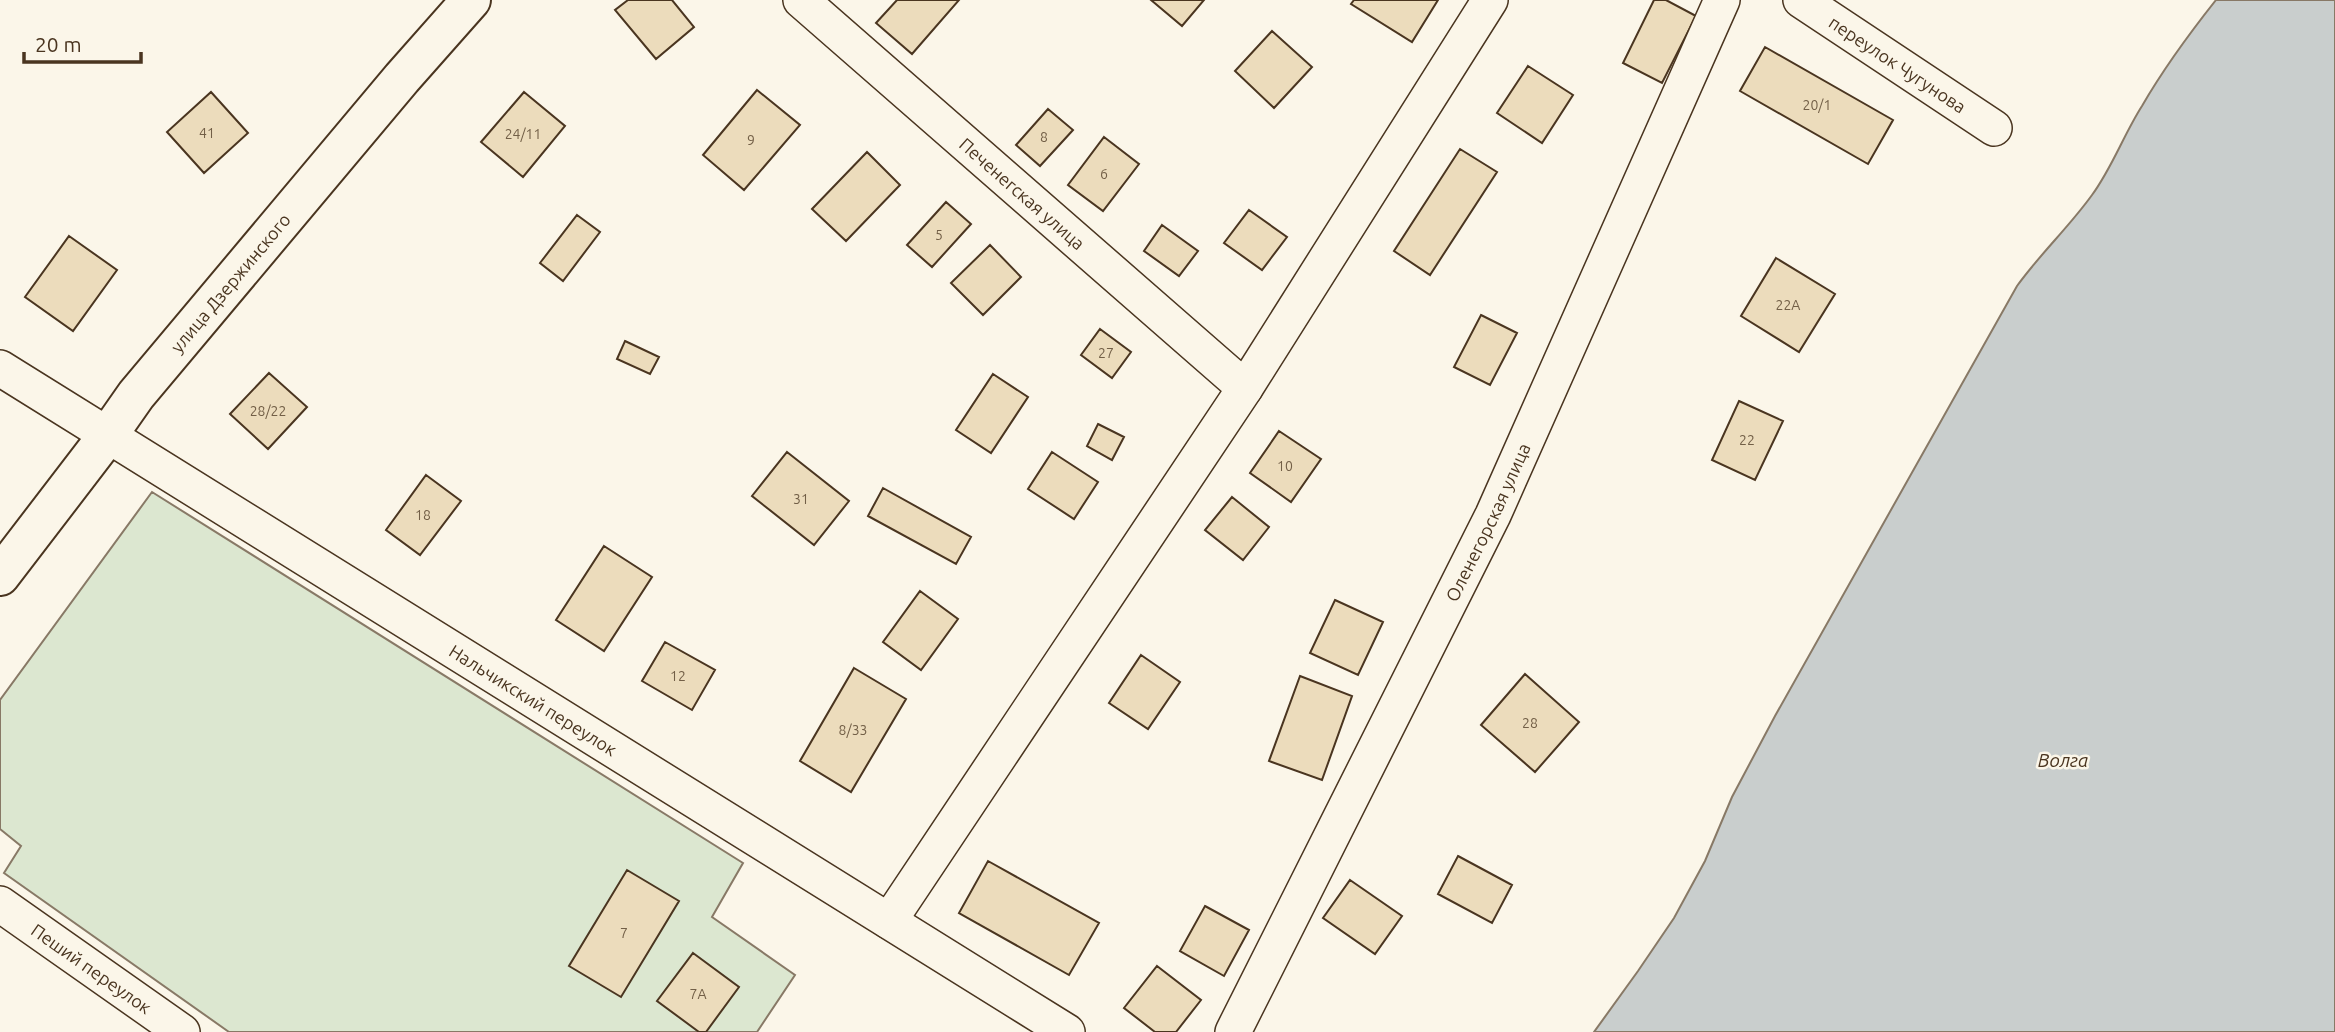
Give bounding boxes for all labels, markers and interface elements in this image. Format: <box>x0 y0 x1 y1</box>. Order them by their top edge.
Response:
street label: переулок Чугунова <box>1825 12 1970 117</box>
scale bar <box>24 21 142 65</box>
text: 20 m <box>35 32 82 56</box>
house number: 20/1 <box>1803 97 1831 113</box>
house number: 41 <box>199 125 215 141</box>
house number: 24/11 <box>505 126 541 142</box>
house number: 8 <box>1040 129 1048 145</box>
house number: 9 <box>747 132 755 148</box>
street label: Печенегская улица <box>956 133 1089 253</box>
house number: 6 <box>1100 166 1108 182</box>
street label: улица Дзержинского <box>166 209 294 356</box>
house number: 5 <box>935 227 943 243</box>
house number: 22А <box>1776 297 1800 313</box>
house number: 27 <box>1098 345 1114 361</box>
house number: 28/22 <box>250 403 286 419</box>
house number: 22 <box>1739 432 1755 448</box>
street label: Оленегорская улица <box>1441 440 1534 605</box>
house number: 10 <box>1277 458 1293 474</box>
house number: 31 <box>793 491 809 507</box>
house number: 18 <box>415 507 431 523</box>
street label: Нальчикский переулок <box>446 640 621 759</box>
house number: 12 <box>670 668 686 684</box>
house number: 28 <box>1522 715 1538 731</box>
house number: 8/33 <box>839 722 867 738</box>
water label: Волга <box>2038 749 2088 771</box>
street label: Пеший переулок <box>28 919 155 1017</box>
house number: 7 <box>620 925 628 941</box>
house number: 7А <box>690 986 707 1002</box>

